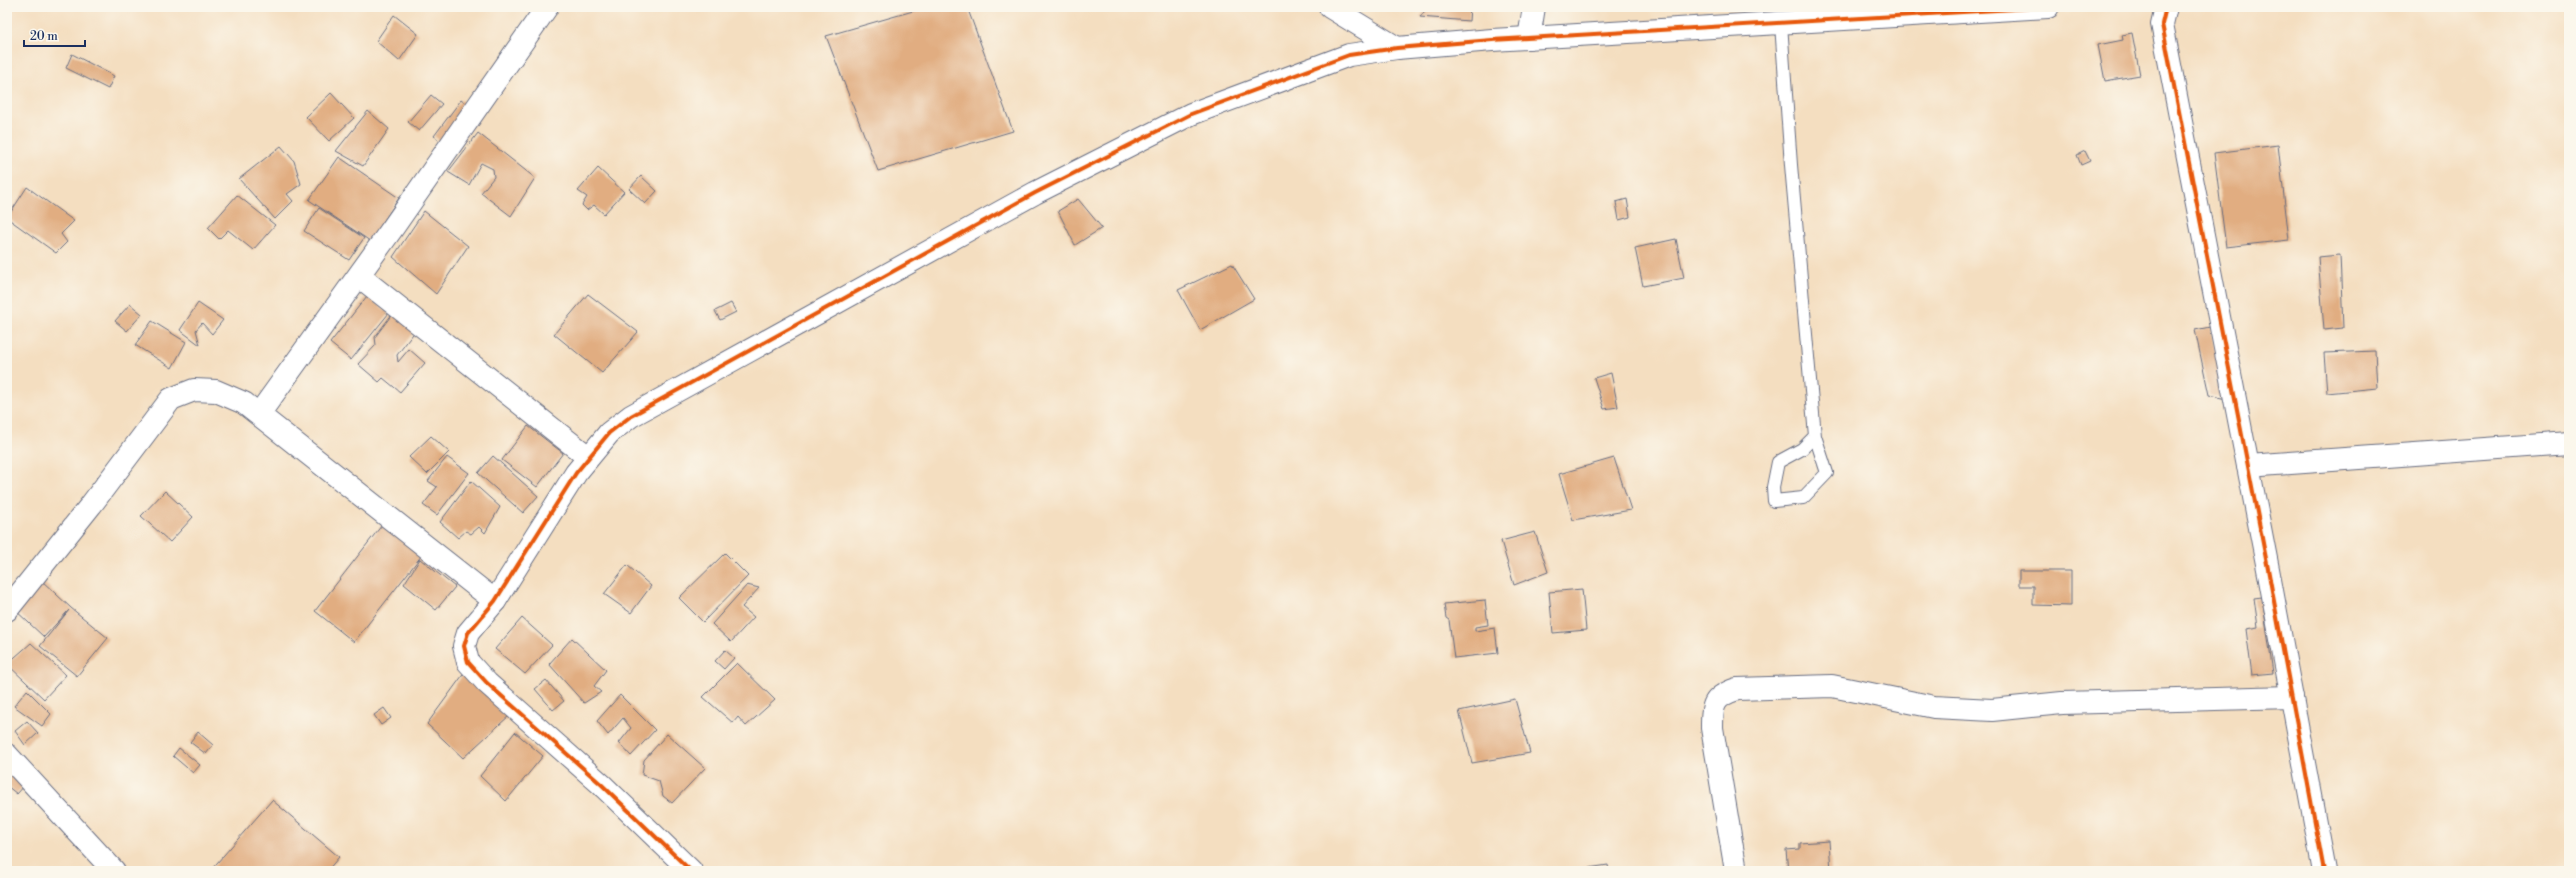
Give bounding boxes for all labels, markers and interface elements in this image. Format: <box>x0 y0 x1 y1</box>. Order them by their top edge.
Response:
scale bar <box>24 22 85 48</box>
text: 20 m <box>30 29 58 44</box>

